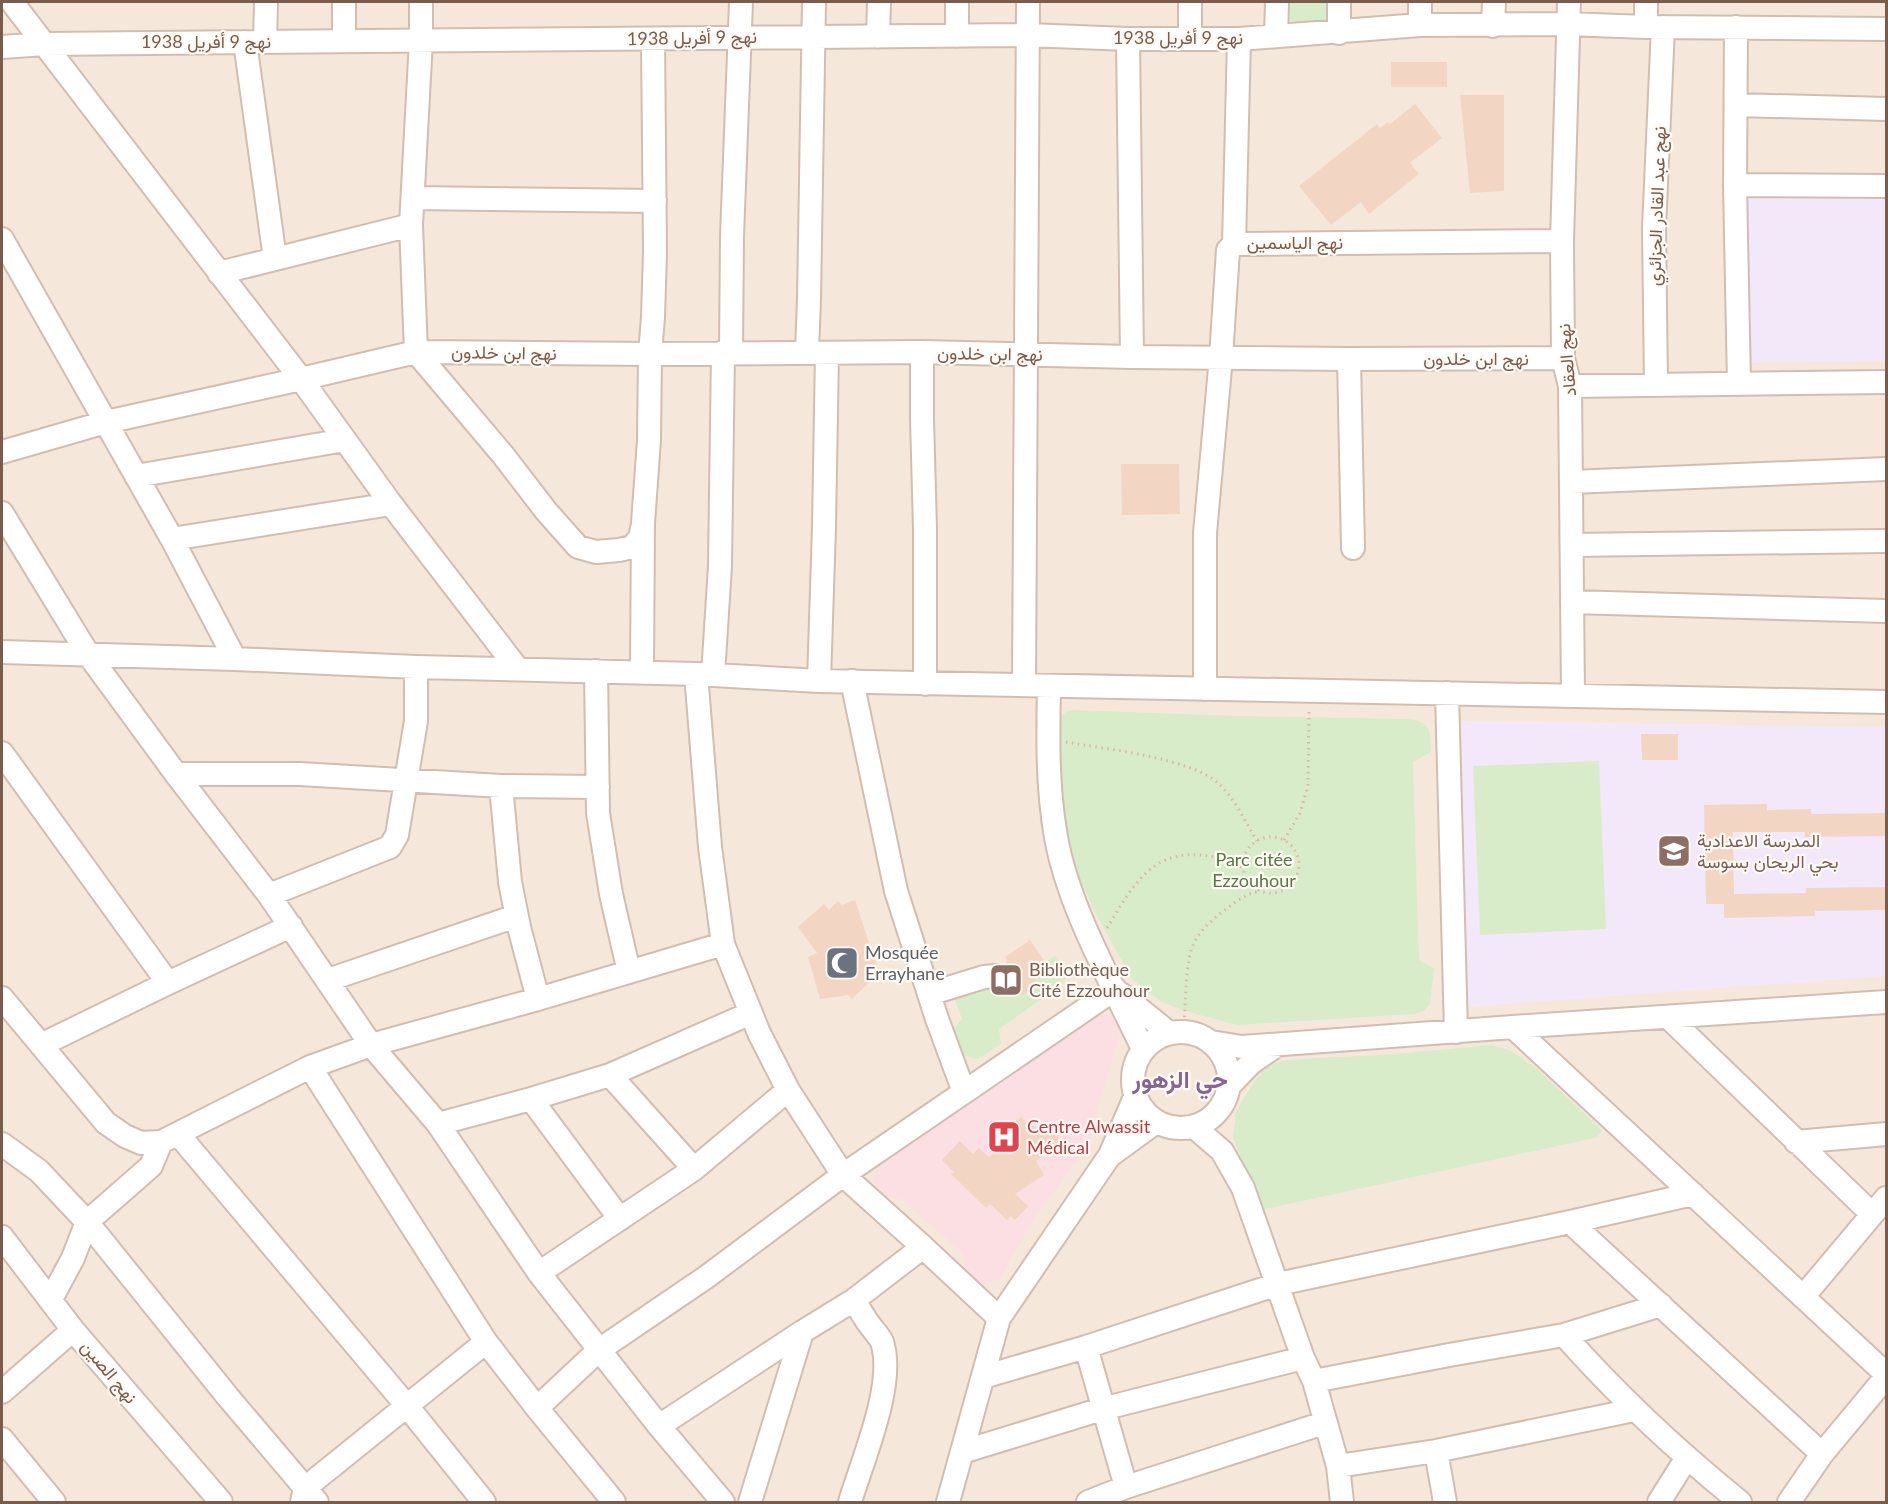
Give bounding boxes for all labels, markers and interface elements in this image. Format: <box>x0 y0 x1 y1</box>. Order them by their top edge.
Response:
street label: نهج 9 أفريل 1938 <box>627 25 757 51</box>
street label: نهج 9 أفريل 1938 <box>1113 26 1243 50</box>
street label: نهج 9 أفريل 1938 <box>141 30 271 54</box>
street label: نهج عبد القادر الجزائري <box>1642 126 1675 286</box>
street label: نهج الياسمين <box>1247 231 1343 255</box>
street label: نهج العقاد <box>1552 323 1582 397</box>
street label: نهج ابن خلدون <box>451 340 557 366</box>
street label: نهج ابن خلدون <box>937 341 1043 367</box>
street label: نهج ابن خلدون <box>1423 347 1529 371</box>
place label: المدرسة الاعدادية بحي الريحان بسوسة <box>1697 829 1839 877</box>
school or university icon: المدرسة الاعدادية بحي الريحان بسوسة <box>1656 833 1692 869</box>
park label: Parc citée Ezzouhour <box>1212 848 1296 891</box>
place label: Mosquée Errayhane <box>865 941 945 984</box>
mosque icon: Mosquée Errayhane <box>824 945 860 981</box>
place label: Bibliothèque Cité Ezzouhour <box>1029 958 1150 1001</box>
library icon: Bibliothèque Cité Ezzouhour <box>988 962 1024 998</box>
district label: حي الزهور <box>1131 1064 1228 1100</box>
place label: Centre Alwassit Médical <box>1027 1115 1151 1158</box>
hospital icon: Centre Alwassit Médical <box>986 1119 1022 1155</box>
street label: نهج الصين <box>75 1335 143 1409</box>

